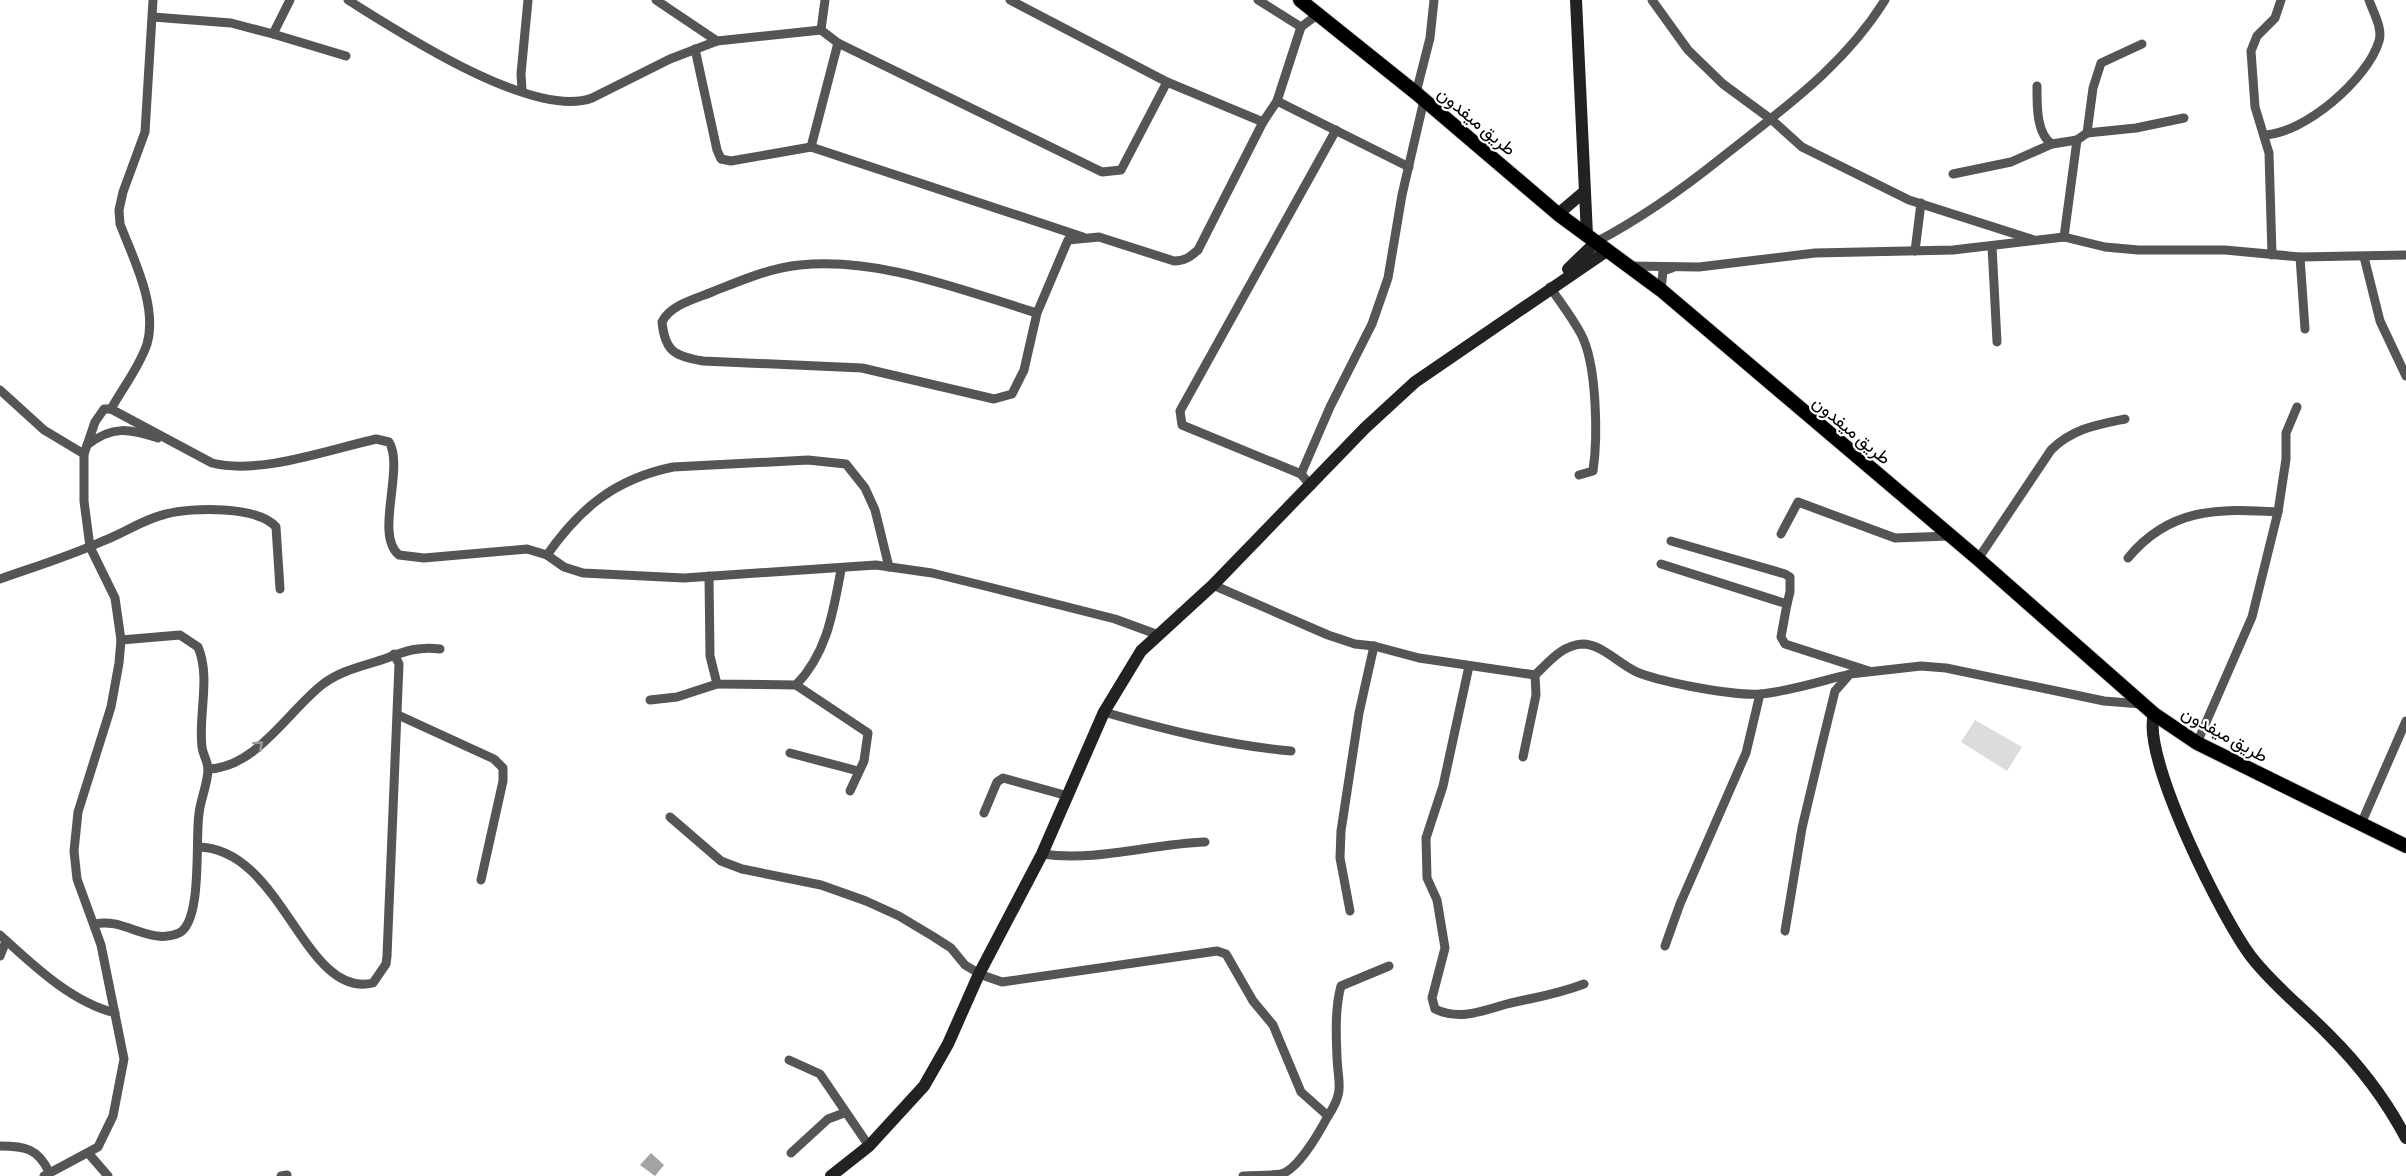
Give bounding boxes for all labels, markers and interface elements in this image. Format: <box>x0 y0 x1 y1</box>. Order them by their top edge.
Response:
street label: طريق ميفدون <box>1433 82 1520 160</box>
street label: طريق ميفدون <box>1808 391 1895 469</box>
street label: طريق ميفدون <box>2178 702 2272 767</box>
one-way arrow <box>252 741 263 752</box>

